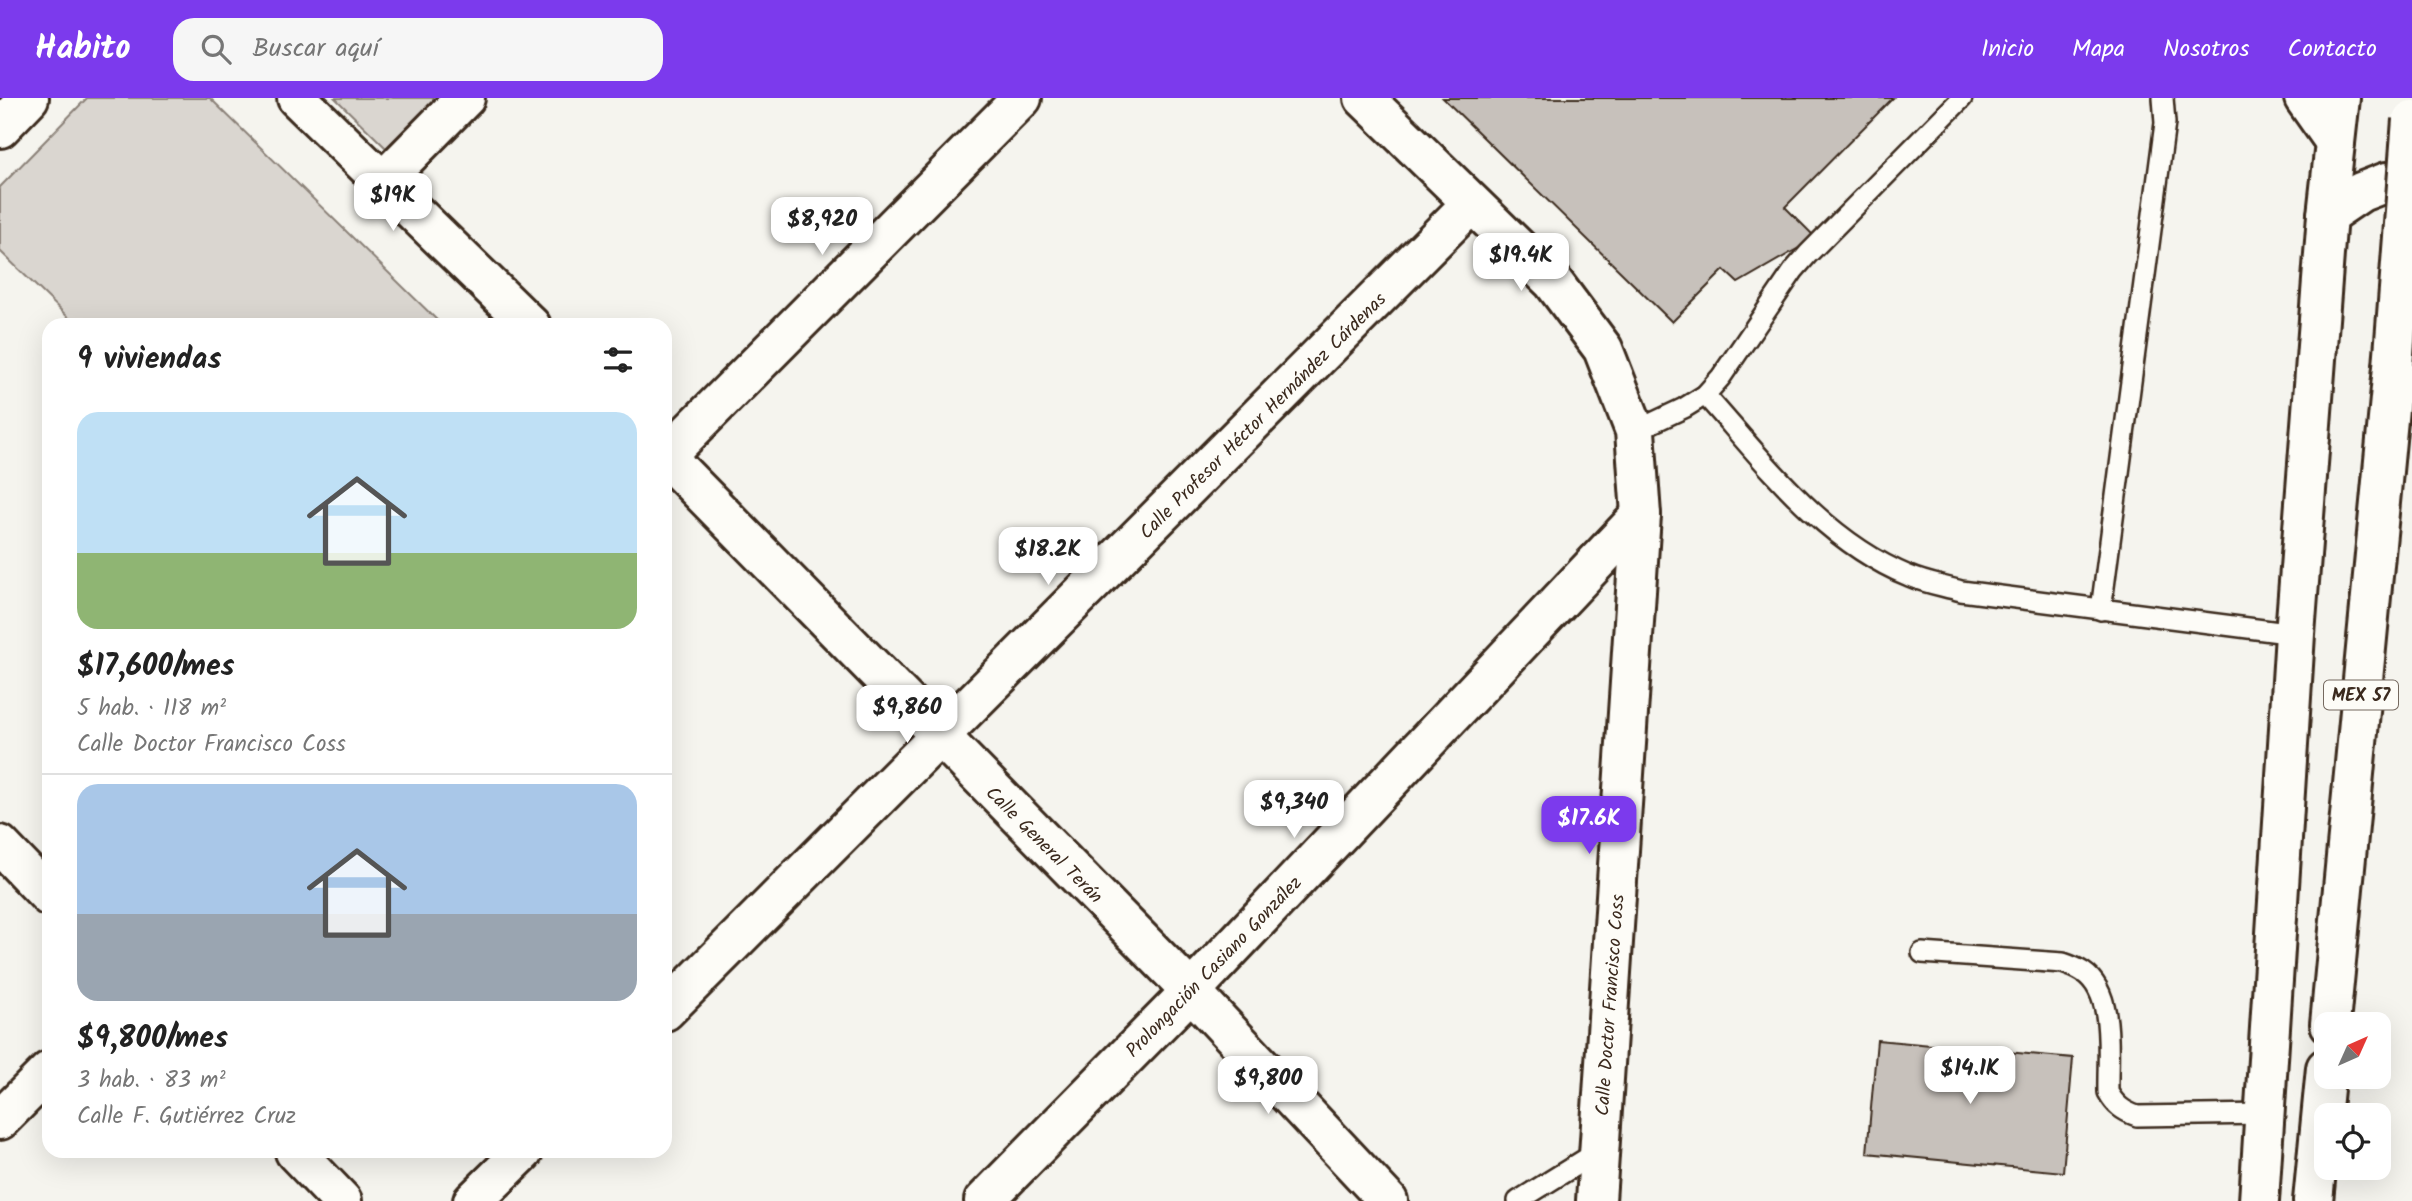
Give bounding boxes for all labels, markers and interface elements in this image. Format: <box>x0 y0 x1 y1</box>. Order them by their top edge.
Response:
search box <box>173 18 663 81</box>
text: Habito <box>35 23 131 76</box>
text: Buscar aquí <box>253 28 379 70</box>
icon: search <box>197 30 235 68</box>
text: Inicio <box>1981 30 2034 69</box>
text: Mapa <box>2072 30 2125 69</box>
text: Nosotros <box>2163 30 2250 69</box>
text: Contacto <box>2288 30 2377 69</box>
pin: $19K <box>352 174 434 233</box>
text: $19K <box>370 178 416 214</box>
pin: $8,920 <box>765 198 879 257</box>
text: $8,920 <box>787 202 857 238</box>
pin: $19.4K <box>1464 234 1578 293</box>
text: $19.4K <box>1489 238 1553 274</box>
street label: Calle Profesor Héctor Hernández Cárdenas <box>1133 286 1394 547</box>
text: 9 viviendas <box>77 336 221 384</box>
icon: filters <box>599 341 637 379</box>
icon: home <box>294 458 420 584</box>
pin: $18.2K <box>991 528 1105 587</box>
text: $18.2K <box>1015 532 1081 568</box>
text: $17,600/mes <box>77 643 235 691</box>
road number: MEX 57 <box>2324 680 2398 710</box>
pin: $9,860 <box>850 686 964 745</box>
text: $9,860 <box>872 690 942 726</box>
text: 5 hab. · 118 m² <box>77 691 226 727</box>
text: Calle Doctor Francisco Coss <box>77 727 346 763</box>
street label: Calle General Terán <box>978 780 1109 911</box>
pin: $9,340 <box>1237 780 1351 840</box>
text: $9,340 <box>1260 785 1328 821</box>
pin: $17.6K <box>1532 796 1646 856</box>
text: $17.6K <box>1557 801 1621 837</box>
icon: home <box>294 830 420 956</box>
street label: Prolongación Casiano González <box>1119 869 1310 1065</box>
street label: Calle Doctor Francisco Coss <box>1588 893 1634 1117</box>
north arrow <box>2314 1012 2390 1088</box>
map controls <box>2314 1012 2391 1180</box>
text: $9,800/mes <box>77 1015 228 1063</box>
pin: $14.1K <box>1913 1046 2027 1106</box>
text: $14.1K <box>1940 1051 2000 1087</box>
pin: $9,800 <box>1211 1056 1325 1116</box>
text: $9,800 <box>1234 1061 1302 1097</box>
text: 3 hab. · 83 m² <box>77 1063 226 1099</box>
text: Calle F. Gutiérrez Cruz <box>77 1099 296 1135</box>
button: locate <box>2314 1103 2391 1180</box>

